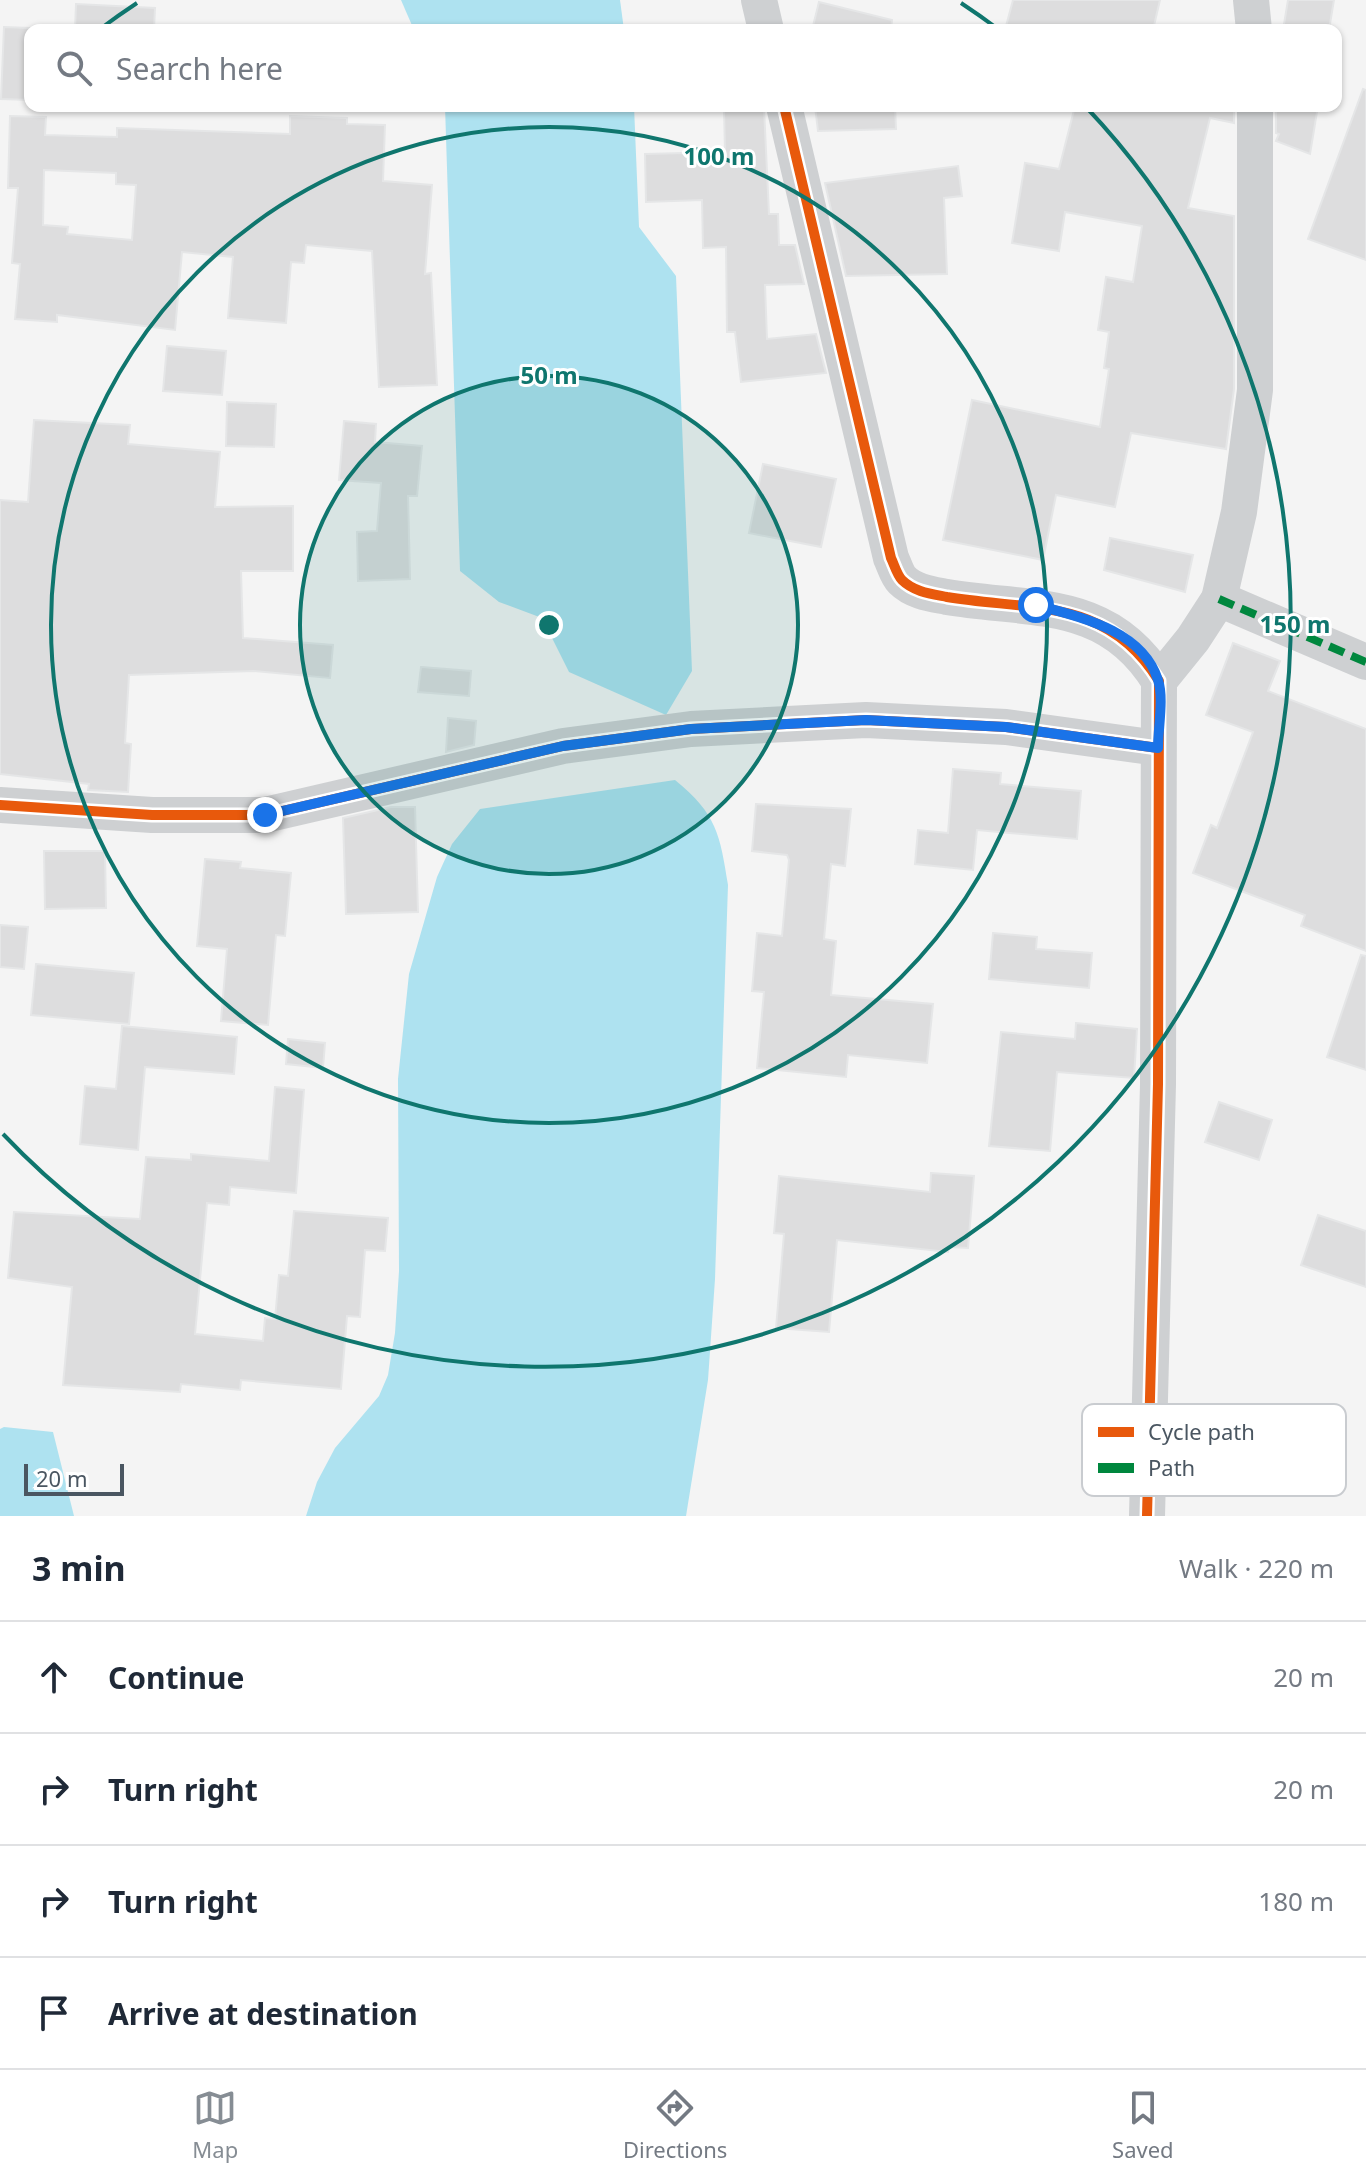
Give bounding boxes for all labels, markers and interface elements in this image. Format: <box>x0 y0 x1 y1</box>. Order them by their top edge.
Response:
search box <box>24 24 1342 112</box>
icon: search <box>52 46 96 90</box>
text: Search here <box>116 48 283 89</box>
text: 100 m <box>684 139 754 172</box>
text: 50 m <box>520 358 578 391</box>
route start <box>1018 587 1054 623</box>
text: 150 m <box>1260 607 1330 640</box>
centre of rings <box>535 611 563 639</box>
route end <box>247 797 283 833</box>
legend <box>1082 1404 1346 1496</box>
text: Cycle path <box>1148 1416 1255 1446</box>
text: Path <box>1148 1452 1195 1482</box>
scale bar <box>24 1460 124 1496</box>
text: 20 m <box>36 1463 87 1493</box>
text: 3 min <box>32 1545 126 1591</box>
text: Walk · 220 m <box>1179 1550 1334 1586</box>
icon: ahead <box>32 1655 76 1699</box>
text: Continue <box>108 1657 244 1698</box>
text: 20 m <box>1273 1659 1334 1695</box>
icon: right <box>32 1767 76 1811</box>
text: Turn right <box>108 1769 258 1810</box>
text: 20 m <box>1273 1771 1334 1807</box>
icon: right <box>32 1879 76 1923</box>
text: Turn right <box>108 1881 258 1922</box>
text: 180 m <box>1258 1883 1334 1919</box>
icon: arrive <box>32 1991 76 2035</box>
text: Arrive at destination <box>108 1993 418 2034</box>
tab: Map <box>192 2086 238 2164</box>
tab: Directions <box>623 2086 727 2164</box>
tab: Saved <box>1112 2086 1174 2164</box>

